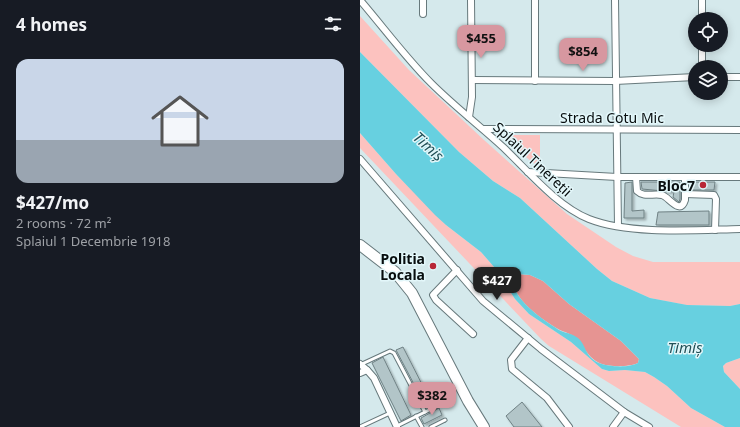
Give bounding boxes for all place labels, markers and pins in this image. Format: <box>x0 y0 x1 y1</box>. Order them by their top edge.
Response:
pin: $455 <box>457 25 505 59</box>
pin: $854 <box>559 38 607 72</box>
place label: Bloc7 <box>658 176 695 195</box>
marker: Bloc7 <box>698 180 708 190</box>
place label: Politia Locala <box>380 249 425 284</box>
marker: Politia Locala <box>428 261 438 271</box>
pin: $427 <box>473 267 521 301</box>
pin: $382 <box>408 382 456 416</box>

